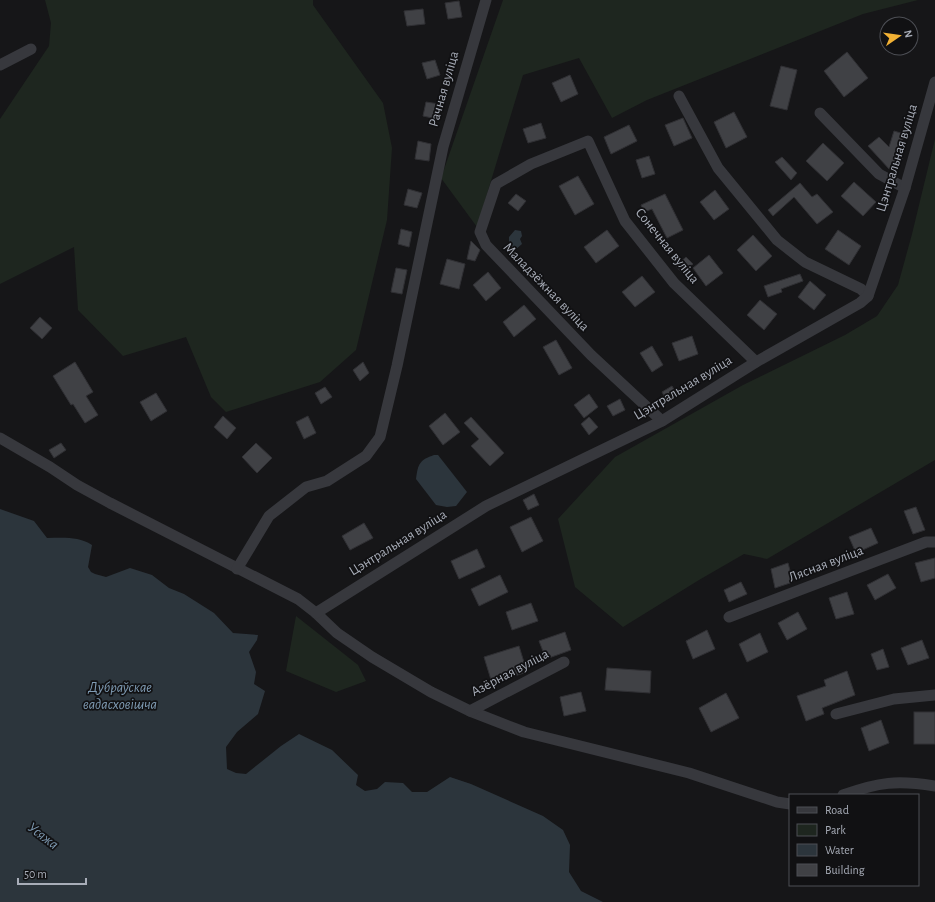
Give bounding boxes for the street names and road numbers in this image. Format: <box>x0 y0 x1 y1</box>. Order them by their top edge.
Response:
street label: Рачная вуліца <box>426 49 462 129</box>
street label: Цэнтральная вуліца <box>874 102 920 214</box>
street label: Сонечная вуліца <box>632 206 702 287</box>
street label: Маладзёжная вуліца <box>500 240 592 334</box>
street label: Цэнтральная вуліца <box>631 353 735 423</box>
street label: Цэнтральная вуліца <box>347 507 450 579</box>
street label: Лясная вуліца <box>787 543 866 585</box>
street label: Азёрная вуліца <box>469 646 552 699</box>

